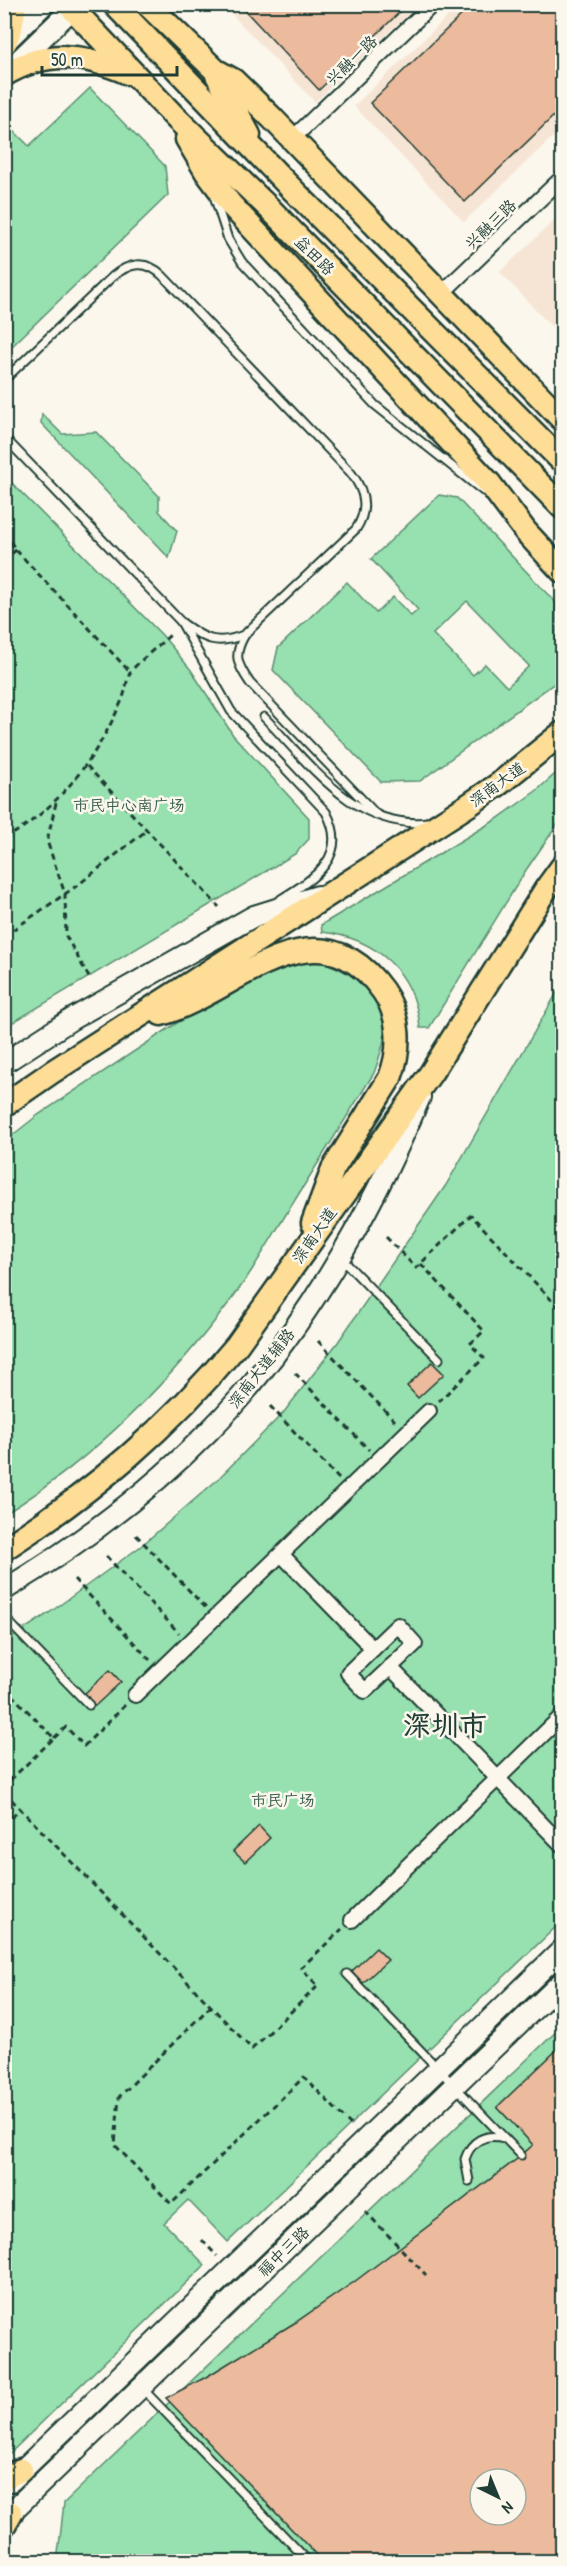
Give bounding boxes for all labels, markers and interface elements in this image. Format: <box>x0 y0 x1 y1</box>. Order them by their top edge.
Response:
street label: 兴融一路 <box>320 30 382 90</box>
scale bar <box>42 39 177 77</box>
text: 50 m <box>51 47 83 72</box>
street label: 兴融三路 <box>459 194 521 254</box>
street label: 益田路 <box>290 230 340 280</box>
street label: 深南大道 <box>465 756 529 812</box>
park label: 市民中心南广场 <box>73 794 185 816</box>
street label: 深南大道 <box>287 1202 341 1268</box>
street label: 深南大道辅路 <box>223 1323 299 1413</box>
district label: 深圳市 <box>403 1706 487 1744</box>
park label: 市民广场 <box>251 1789 315 1811</box>
street label: 福中三路 <box>252 2221 314 2281</box>
north arrow <box>468 2467 528 2527</box>
text: N <box>497 2497 519 2519</box>

